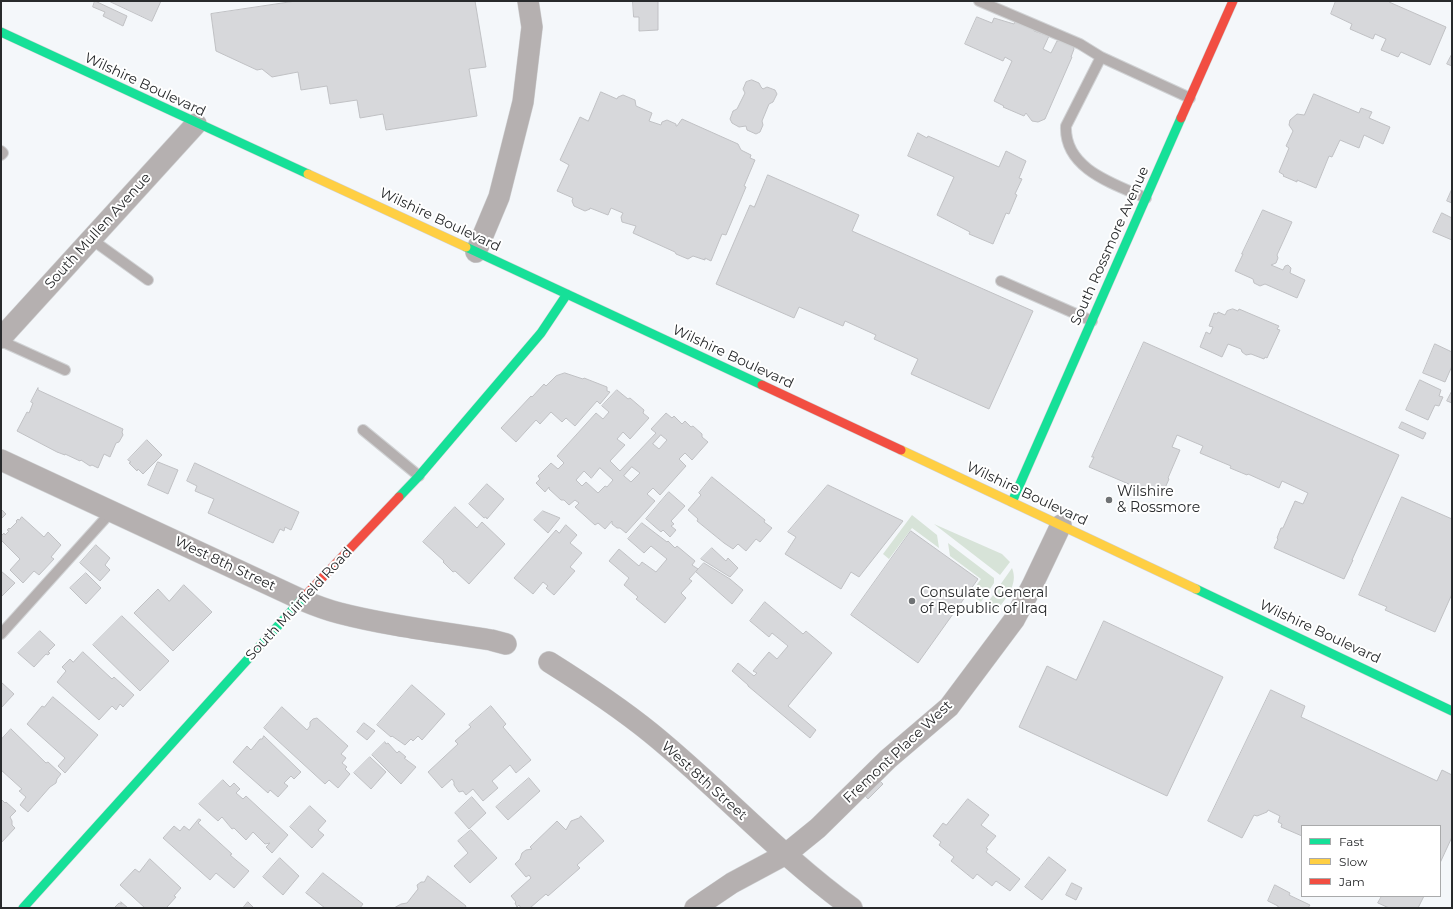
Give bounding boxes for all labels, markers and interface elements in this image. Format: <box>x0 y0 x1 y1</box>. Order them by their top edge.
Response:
street label: Wilshire Boulevard <box>82 50 208 120</box>
street label: South Rossmore Avenue <box>1067 164 1153 328</box>
street label: South Mullen Avenue <box>41 170 155 292</box>
street label: Wilshire Boulevard <box>377 185 503 255</box>
street label: Wilshire Boulevard <box>670 322 796 392</box>
street label: Wilshire Boulevard <box>964 459 1090 529</box>
place label: Wilshire & Rossmore <box>1117 484 1200 516</box>
marker: Wilshire & Rossmore <box>1104 495 1114 505</box>
street label: West 8th Street <box>172 533 278 595</box>
street label: South Muirfield Road <box>242 544 356 664</box>
place label: Consulate General of Republic of Iraq <box>920 585 1048 618</box>
marker: Consulate General of Republic of Iraq <box>907 596 917 606</box>
street label: Wilshire Boulevard <box>1257 597 1383 667</box>
street label: Fremont Place West <box>840 697 956 807</box>
street label: West 8th Street <box>658 738 750 824</box>
legend <box>1301 825 1441 897</box>
text: Fast <box>1339 834 1364 849</box>
text: Slow <box>1339 854 1368 869</box>
text: Jam <box>1339 874 1365 889</box>

